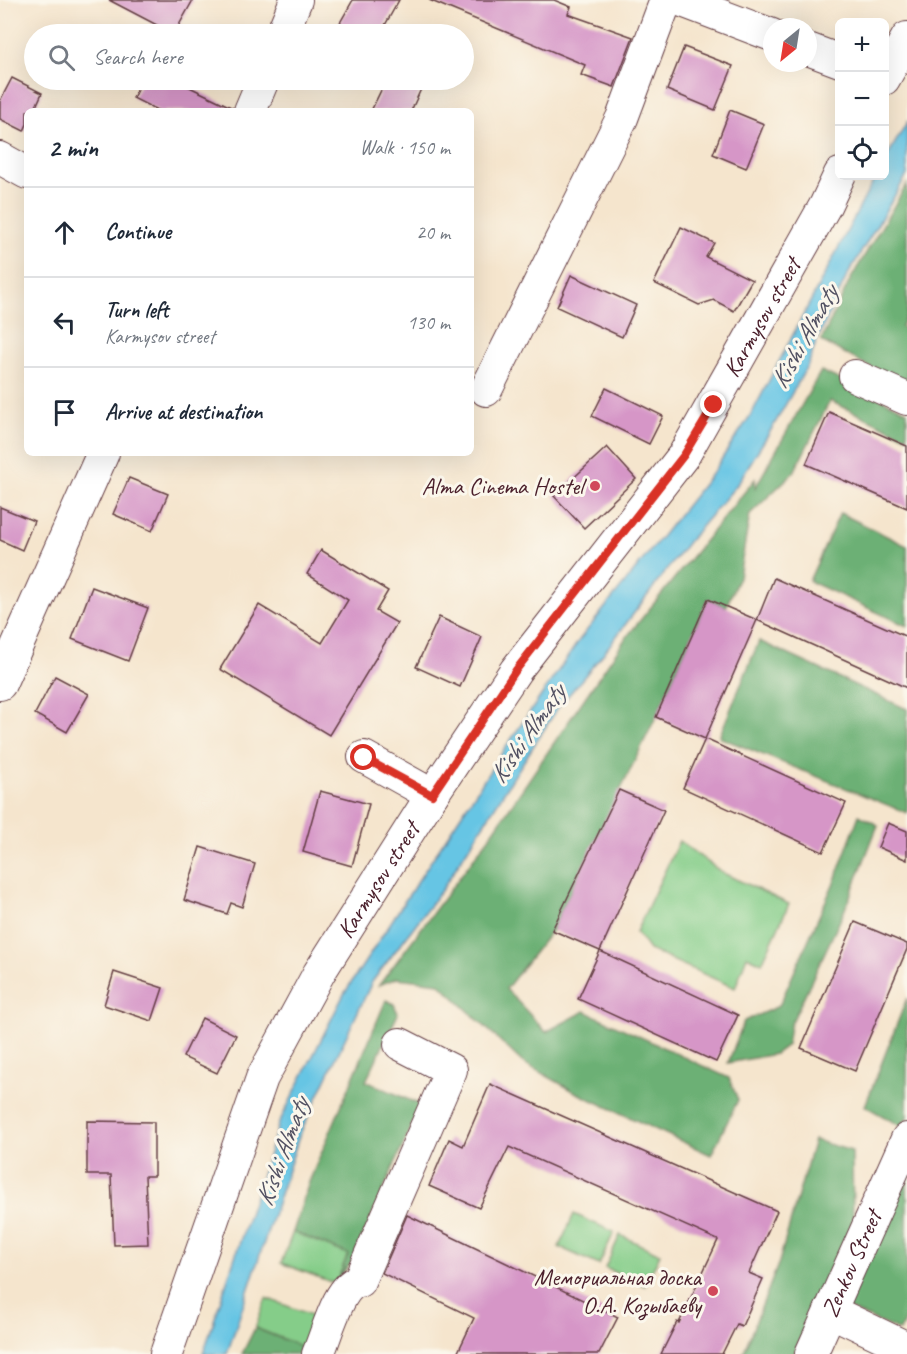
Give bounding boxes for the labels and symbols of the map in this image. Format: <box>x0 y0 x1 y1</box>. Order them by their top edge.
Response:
north arrow <box>763 18 817 72</box>
street label: Karmysov street <box>716 250 809 382</box>
water label: Kіshі Almaty <box>762 276 848 394</box>
route end <box>700 391 726 417</box>
place label: Alma Cinema Hostel <box>422 471 587 501</box>
marker: Alma Cinema Hostel <box>588 479 602 493</box>
water label: Kіshі Almaty <box>481 675 575 789</box>
route start <box>350 744 376 770</box>
street label: Karmysov street <box>330 814 428 944</box>
water label: Kіshі Almaty <box>247 1090 318 1210</box>
street label: Zenkov Street <box>815 1203 889 1322</box>
place label: Мемориальная доска О.А. Козыбаеву <box>534 1262 703 1321</box>
marker: Мемориальная доска О.А. Козыбаеву <box>706 1284 720 1298</box>

